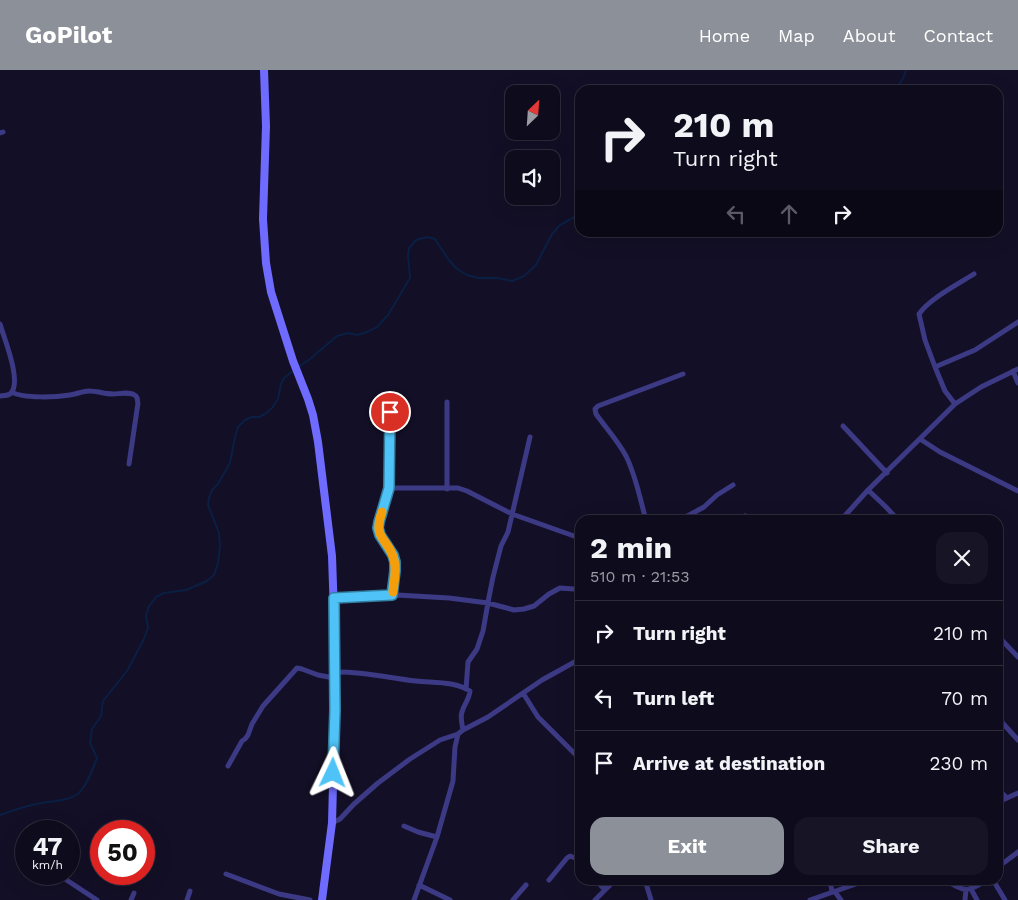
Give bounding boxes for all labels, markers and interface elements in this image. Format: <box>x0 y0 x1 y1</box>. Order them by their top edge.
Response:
text: GoPilot <box>25 21 112 49</box>
text: Home <box>699 25 750 46</box>
text: Map <box>778 25 815 46</box>
text: About <box>843 25 895 46</box>
text: Contact <box>923 25 993 46</box>
north arrow <box>505 85 560 140</box>
map controls <box>505 85 560 205</box>
text: 210 m <box>673 104 774 146</box>
icon: right <box>590 105 655 170</box>
text: Turn right <box>673 146 778 171</box>
button: sound <box>505 150 560 205</box>
icon: left <box>722 200 750 228</box>
icon: ahead <box>775 200 803 228</box>
icon: right <box>828 200 856 228</box>
pin <box>369 391 411 433</box>
icon: arrive <box>376 398 404 426</box>
text: 2 min <box>590 530 672 565</box>
button: close <box>936 532 988 584</box>
text: 510 m · 21:53 <box>590 567 690 586</box>
icon: right <box>590 619 618 647</box>
text: Turn right <box>633 622 726 645</box>
text: 210 m <box>933 622 988 645</box>
icon: left <box>590 684 618 712</box>
text: Turn left <box>633 687 714 710</box>
text: 70 m <box>941 687 988 710</box>
position arrow <box>306 746 358 798</box>
icon: arrive <box>590 749 618 777</box>
text: Arrive at destination <box>633 752 825 775</box>
text: 230 m <box>929 752 988 775</box>
button: Exit <box>590 817 784 875</box>
button: Share <box>794 817 988 875</box>
speed limit sign: 50 <box>90 820 155 885</box>
text: 47 <box>32 832 63 861</box>
text: km/h <box>32 858 63 872</box>

